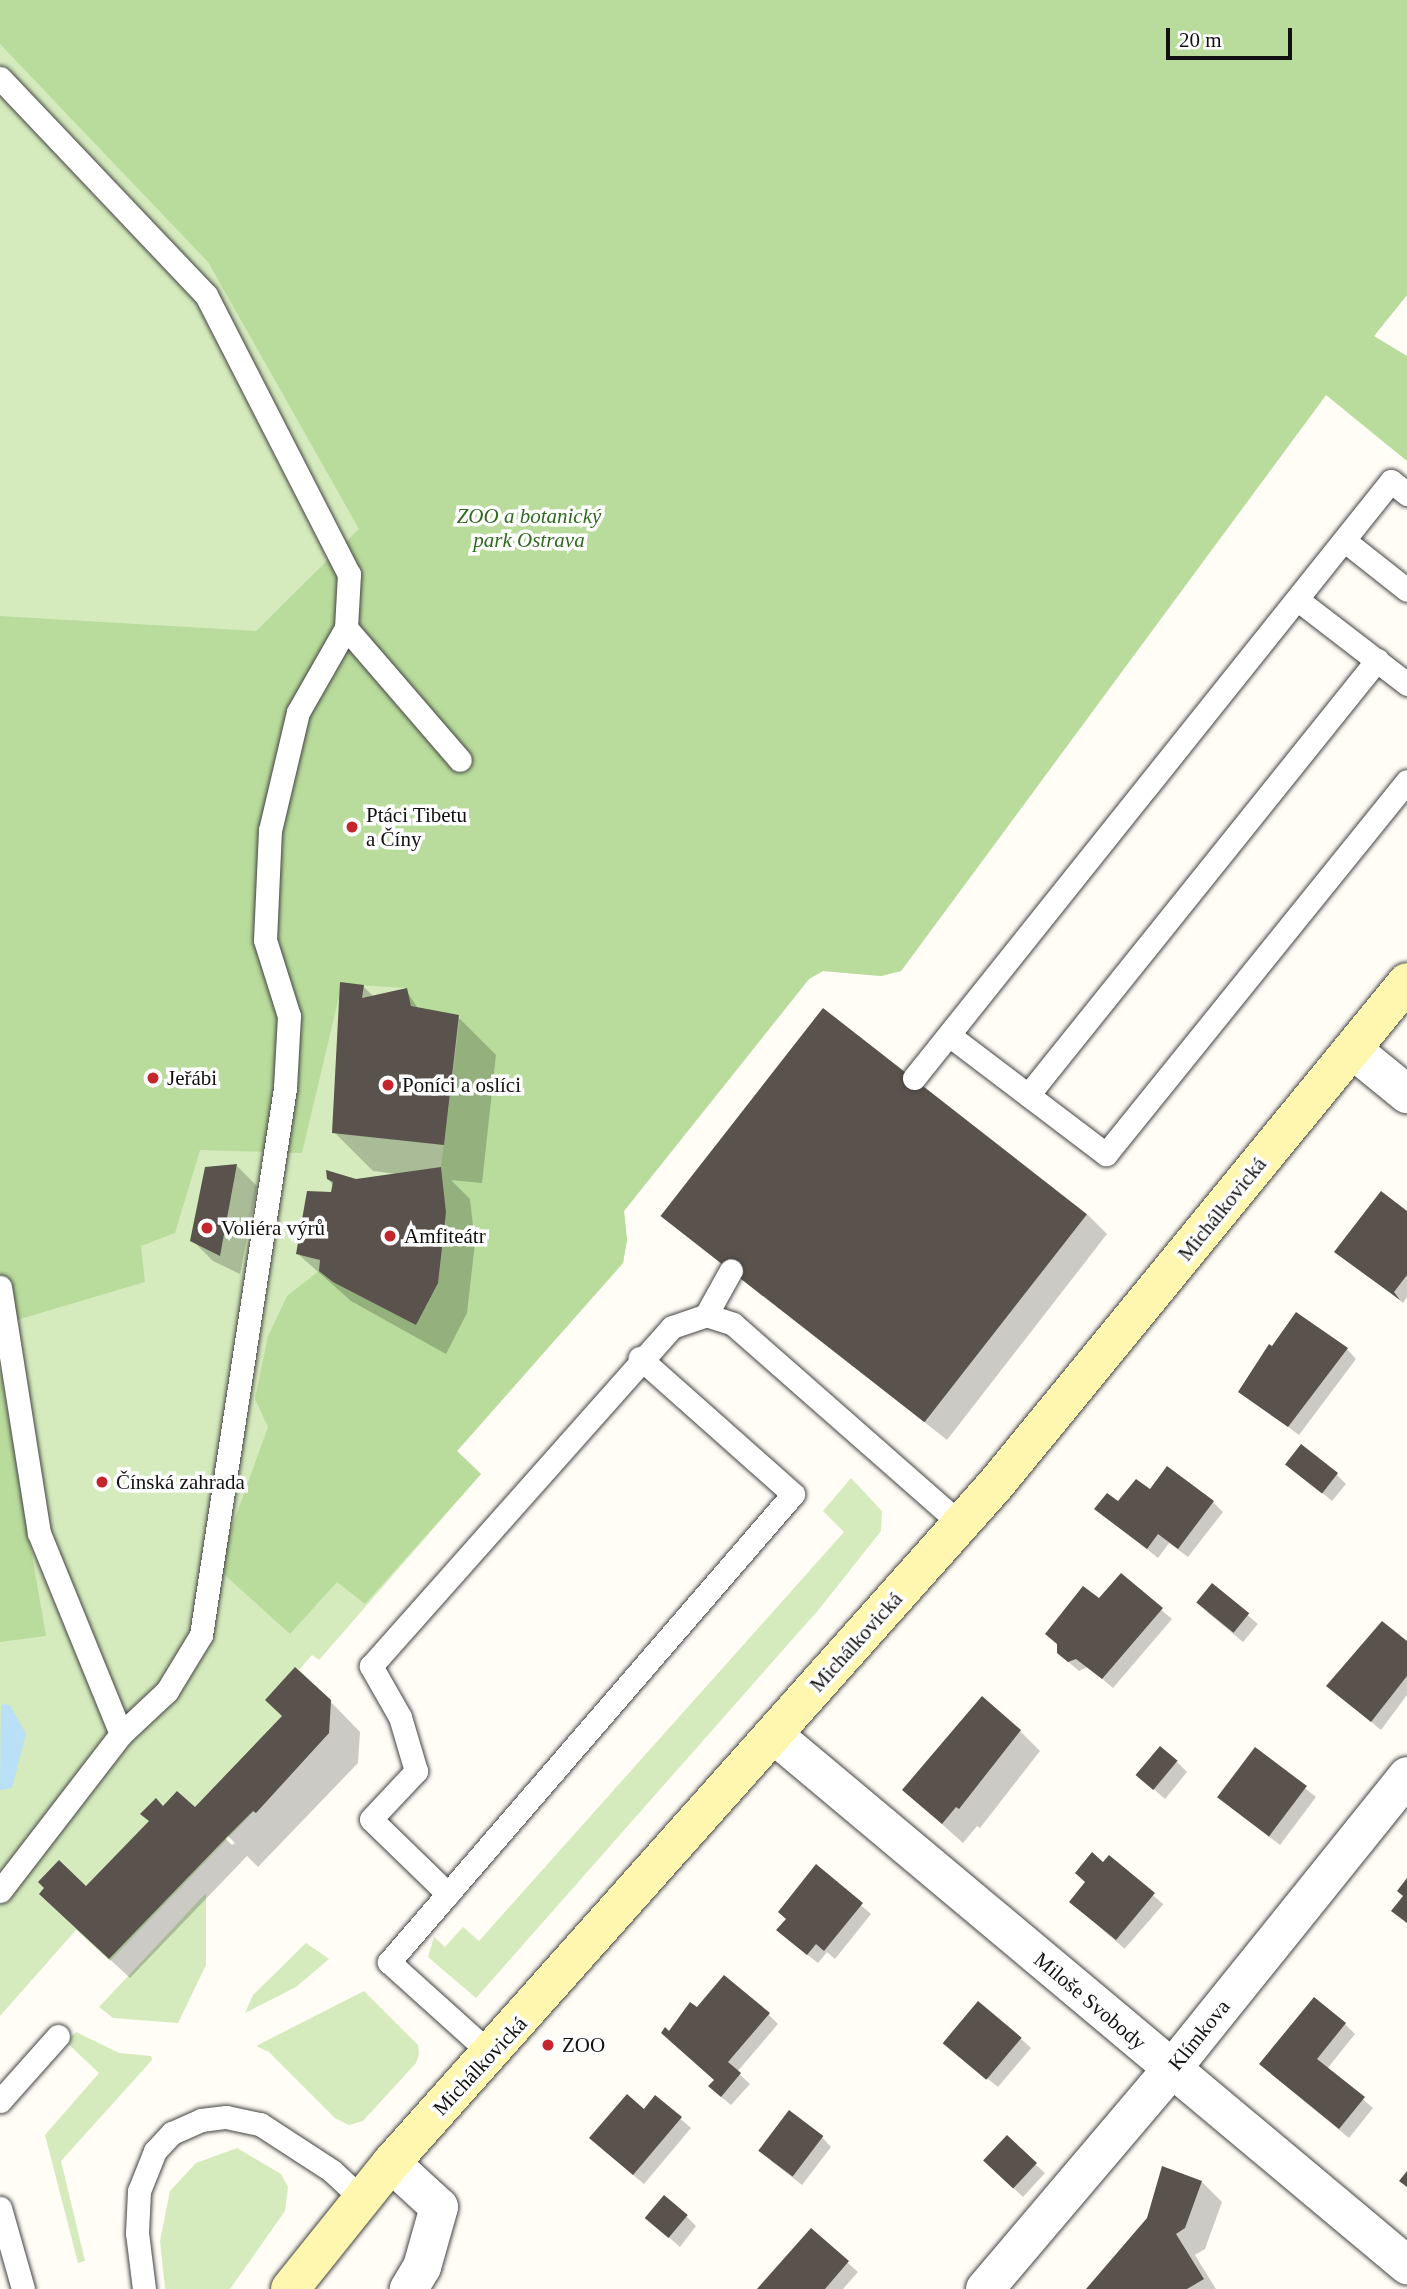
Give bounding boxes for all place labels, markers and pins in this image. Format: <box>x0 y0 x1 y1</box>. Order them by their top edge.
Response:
place label: Ptáci Tibetu a Číny <box>366 802 467 852</box>
marker: Ptáci Tibetu a Číny <box>344 819 360 835</box>
place label: Jeřábi <box>167 1065 217 1091</box>
marker: Jeřábi <box>145 1070 161 1086</box>
place label: Poníci a oslíci <box>402 1072 521 1098</box>
marker: Poníci a oslíci <box>380 1077 396 1093</box>
place label: Voliéra výrů <box>221 1215 325 1241</box>
marker: Voliéra výrů <box>199 1220 215 1236</box>
place label: Amfiteátr <box>404 1223 486 1249</box>
marker: Amfiteátr <box>382 1228 398 1244</box>
place label: Čínská zahrada <box>116 1469 245 1495</box>
marker: Čínská zahrada <box>94 1474 110 1490</box>
place label: ZOO <box>562 2032 605 2058</box>
marker: ZOO <box>540 2037 556 2053</box>

